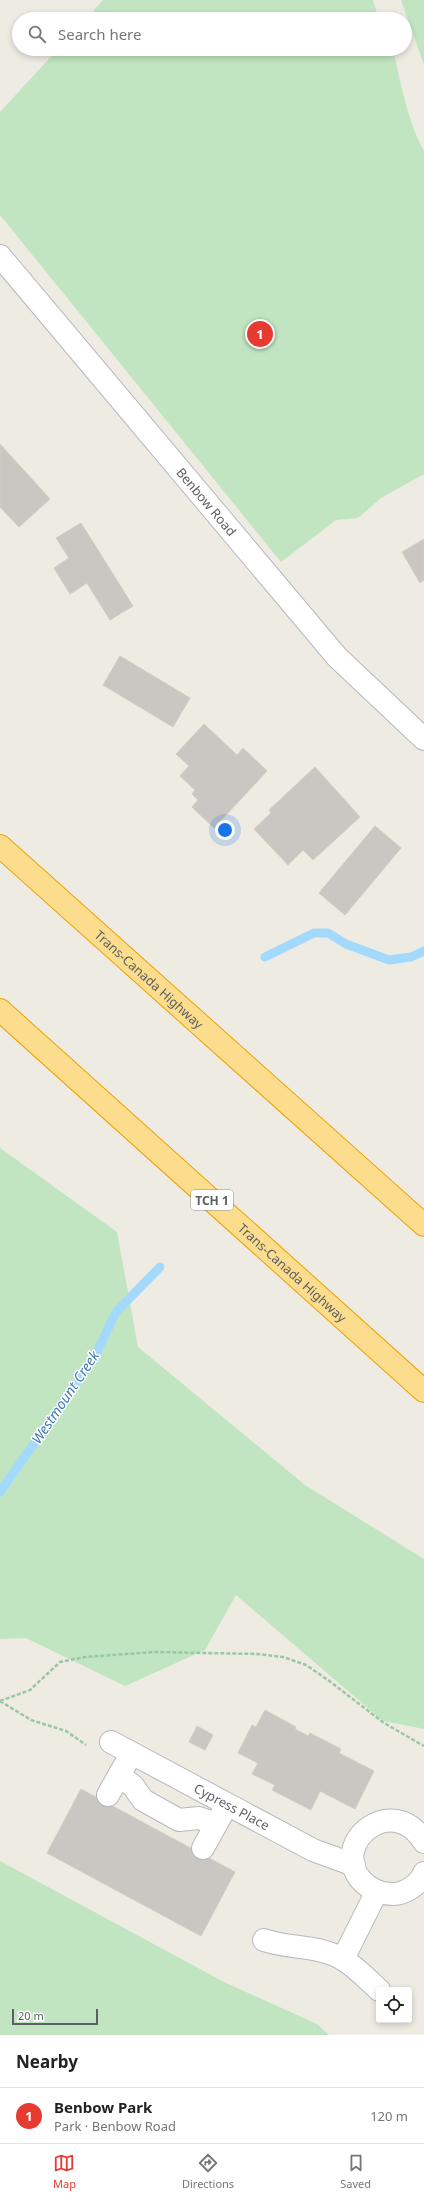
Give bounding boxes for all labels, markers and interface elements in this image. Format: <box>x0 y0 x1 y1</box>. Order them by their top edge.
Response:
search box <box>12 12 412 56</box>
icon: search <box>26 23 48 45</box>
text: Search here <box>58 24 141 44</box>
pin: 1 <box>247 319 273 349</box>
street label: Benbow Road <box>173 464 241 540</box>
your location <box>215 820 235 840</box>
street label: Trans-Canada Highway <box>91 926 208 1033</box>
road number: TCH 1 <box>191 1190 233 1210</box>
street label: Trans-Canada Highway <box>234 1219 351 1326</box>
water label: Westmount Creek <box>27 1346 104 1447</box>
street label: Cypress Place <box>191 1779 273 1834</box>
map controls <box>376 1987 412 2023</box>
button: locate <box>376 1987 412 2023</box>
scale bar <box>12 2007 98 2026</box>
text: 20 m <box>18 2008 44 2023</box>
text: Nearby <box>16 2050 78 2073</box>
text: Benbow Park <box>54 2097 152 2117</box>
text: 1 <box>25 2107 33 2125</box>
text: 120 m <box>370 2107 408 2125</box>
text: Park · Benbow Road <box>54 2117 176 2135</box>
tab: Map <box>53 2152 76 2191</box>
tab: Directions <box>182 2152 234 2191</box>
tab: Saved <box>340 2152 371 2191</box>

